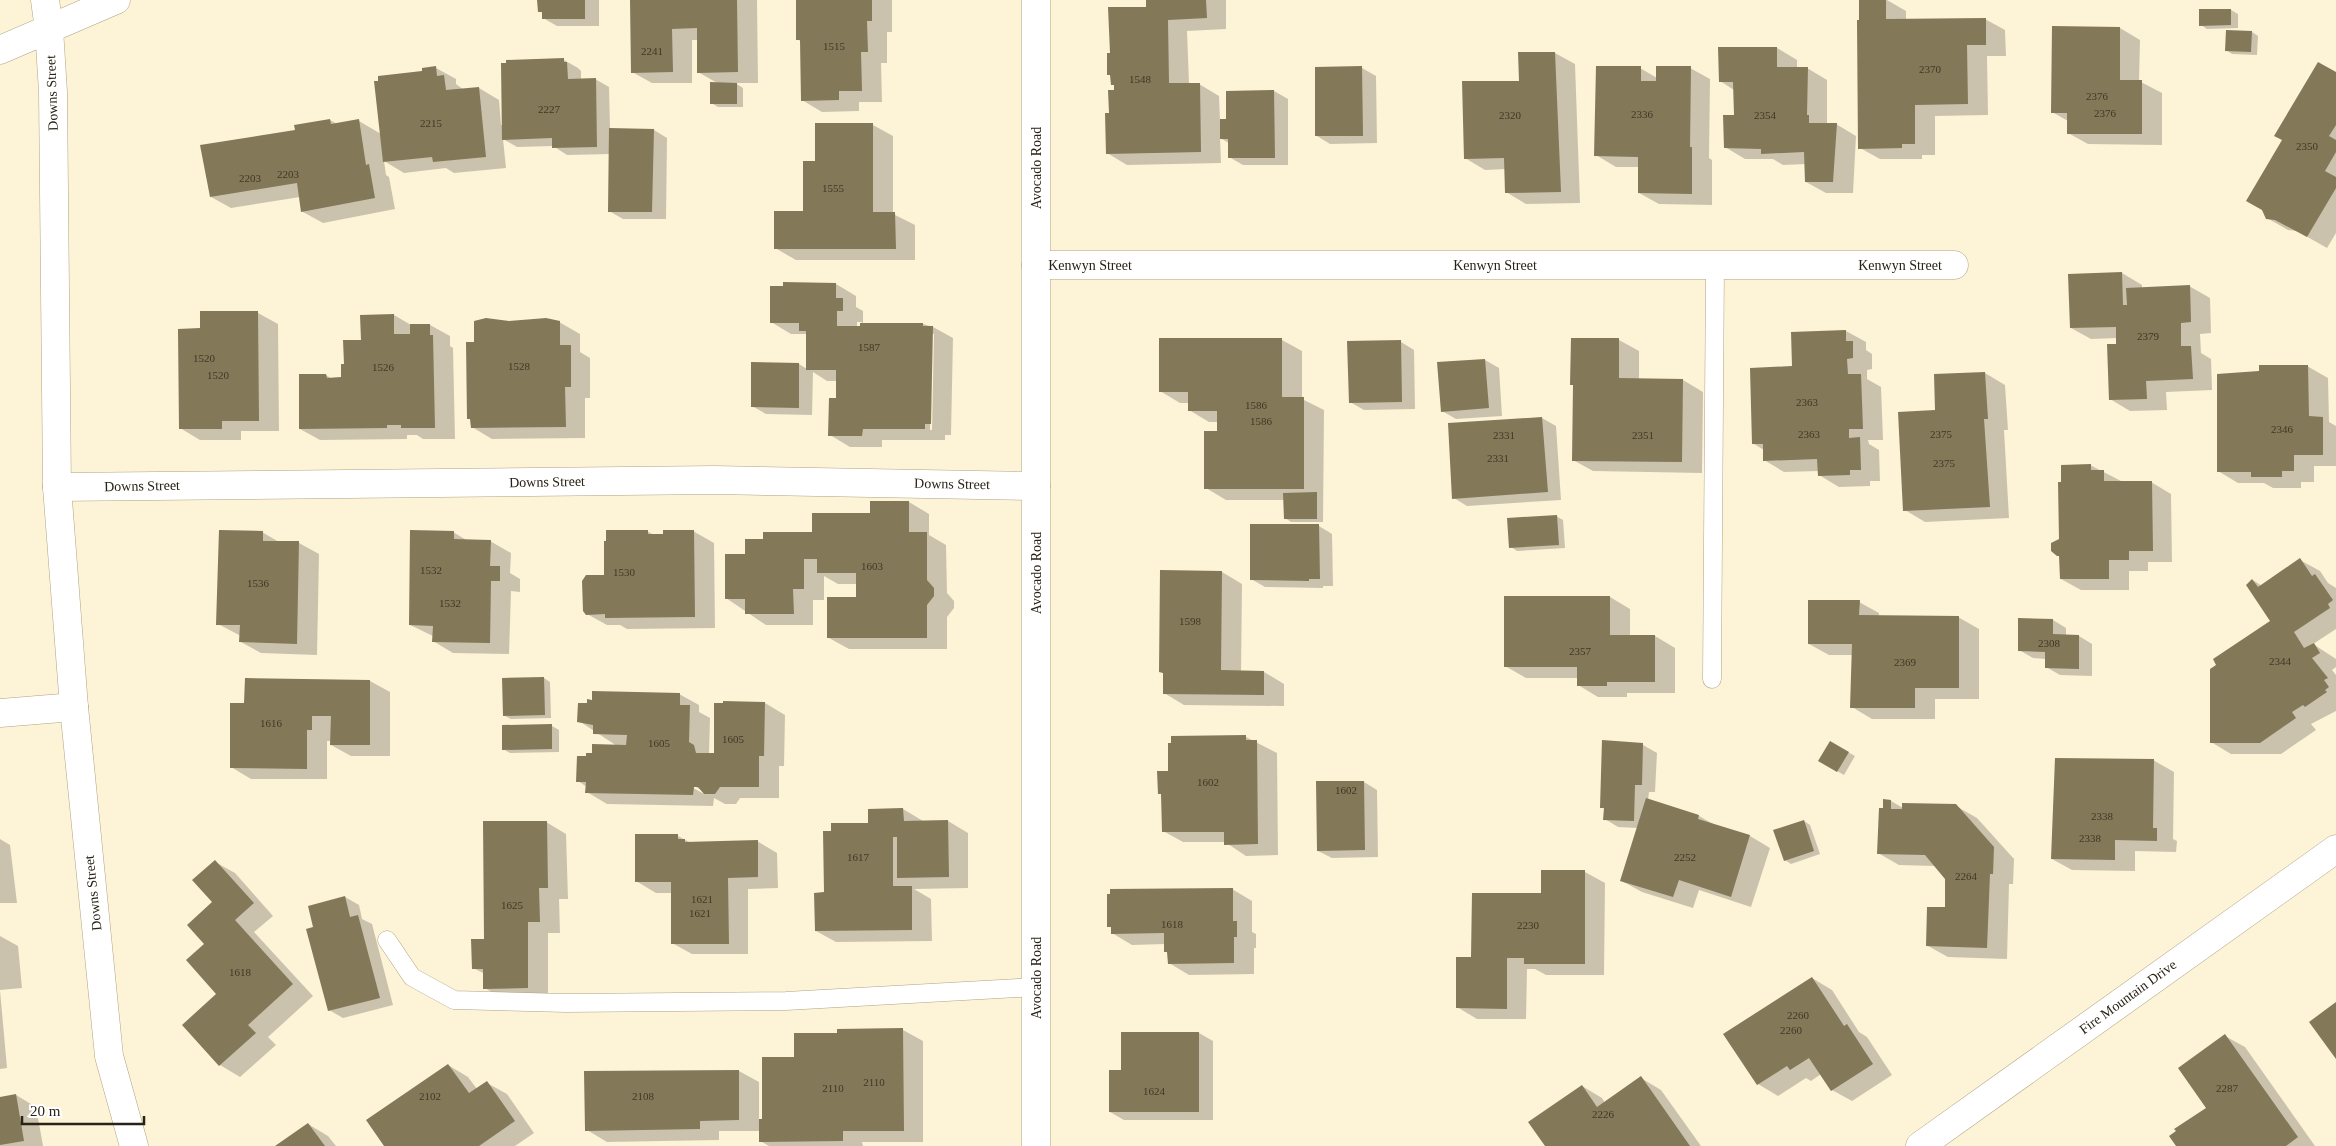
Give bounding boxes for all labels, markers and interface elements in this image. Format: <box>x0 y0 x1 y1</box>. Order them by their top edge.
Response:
house number: 1515 <box>823 40 846 52</box>
house number: 2241 <box>641 45 663 57</box>
street label: Downs Street <box>43 55 61 131</box>
house number: 2370 <box>1919 63 1942 75</box>
house number: 1548 <box>1129 73 1152 85</box>
house number: 2376 <box>2086 90 2109 102</box>
house number: 2227 <box>538 103 561 115</box>
house number: 2376 <box>2094 107 2117 119</box>
house number: 2336 <box>1631 108 1654 120</box>
house number: 2320 <box>1499 109 1522 121</box>
house number: 2354 <box>1754 109 1777 121</box>
house number: 2215 <box>420 117 443 129</box>
street label: Avocado Road <box>1029 127 1044 209</box>
house number: 2350 <box>2296 140 2319 152</box>
house number: 2203 <box>277 168 300 180</box>
house number: 2203 <box>239 172 262 184</box>
house number: 1555 <box>822 182 845 194</box>
street label: Kenwyn Street <box>1048 258 1132 273</box>
street label: Kenwyn Street <box>1453 258 1537 273</box>
street label: Kenwyn Street <box>1858 258 1942 273</box>
house number: 2379 <box>2137 330 2160 342</box>
house number: 1587 <box>858 341 881 353</box>
house number: 1520 <box>193 352 216 364</box>
house number: 1528 <box>508 360 531 372</box>
house number: 1526 <box>372 361 395 373</box>
house number: 1520 <box>207 369 230 381</box>
house number: 2363 <box>1796 396 1819 408</box>
house number: 1586 <box>1245 399 1268 411</box>
house number: 1586 <box>1250 415 1273 427</box>
house number: 2346 <box>2271 423 2294 435</box>
house number: 2363 <box>1798 428 1821 440</box>
house number: 2375 <box>1930 428 1953 440</box>
house number: 2331 <box>1493 429 1515 441</box>
house number: 2351 <box>1632 429 1654 441</box>
house number: 2331 <box>1487 452 1509 464</box>
house number: 2375 <box>1933 457 1956 469</box>
street label: Downs Street <box>509 474 585 490</box>
street label: Downs Street <box>914 476 990 492</box>
street label: Downs Street <box>104 478 180 494</box>
street label: Avocado Road <box>1029 532 1044 614</box>
house number: 1603 <box>861 560 884 572</box>
house number: 1532 <box>420 564 442 576</box>
house number: 1530 <box>613 566 636 578</box>
house number: 1536 <box>247 577 270 589</box>
house number: 1532 <box>439 597 461 609</box>
house number: 1598 <box>1179 615 1202 627</box>
house number: 2308 <box>2038 637 2061 649</box>
house number: 2357 <box>1569 645 1592 657</box>
house number: 2344 <box>2269 655 2292 667</box>
house number: 2369 <box>1894 656 1917 668</box>
house number: 1616 <box>260 717 283 729</box>
house number: 1605 <box>722 733 745 745</box>
house number: 1605 <box>648 737 671 749</box>
house number: 1602 <box>1197 776 1219 788</box>
house number: 1602 <box>1335 784 1357 796</box>
house number: 2338 <box>2091 810 2114 822</box>
house number: 2338 <box>2079 832 2102 844</box>
house number: 1617 <box>847 851 870 863</box>
house number: 2252 <box>1674 851 1696 863</box>
street label: Downs Street <box>82 854 104 931</box>
house number: 2264 <box>1955 870 1978 882</box>
house number: 1621 <box>691 893 713 905</box>
house number: 1625 <box>501 899 524 911</box>
house number: 1621 <box>689 907 711 919</box>
house number: 1618 <box>1161 918 1184 930</box>
house number: 2230 <box>1517 919 1540 931</box>
street label: Avocado Road <box>1029 937 1044 1019</box>
street label: Fire Mountain Drive <box>2077 957 2179 1037</box>
house number: 1618 <box>229 966 252 978</box>
house number: 2260 <box>1787 1009 1810 1021</box>
house number: 2260 <box>1780 1024 1803 1036</box>
house number: 2110 <box>863 1076 885 1088</box>
house number: 2110 <box>822 1082 844 1094</box>
house number: 2287 <box>2216 1082 2239 1094</box>
house number: 1624 <box>1143 1085 1166 1097</box>
house number: 2102 <box>419 1090 441 1102</box>
house number: 2108 <box>632 1090 655 1102</box>
scale bar <box>22 1094 145 1126</box>
text: 20 m <box>30 1103 61 1119</box>
house number: 2226 <box>1592 1108 1615 1120</box>

